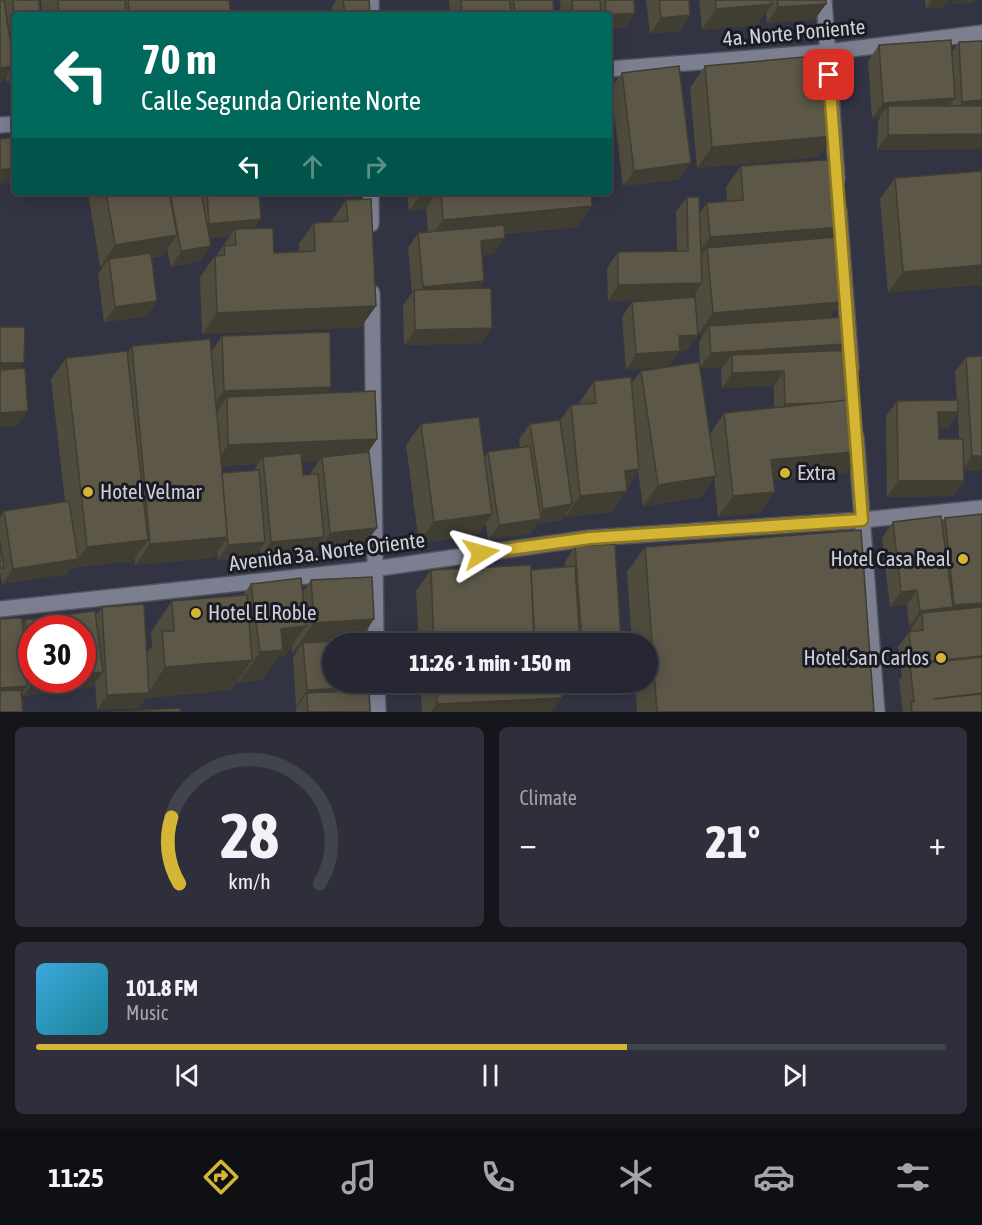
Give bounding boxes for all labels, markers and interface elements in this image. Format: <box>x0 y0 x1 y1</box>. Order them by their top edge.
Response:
street label: 4a. Norte Poniente <box>722 14 866 50</box>
text: 70 m <box>141 35 216 83</box>
icon: left <box>42 36 120 114</box>
pin <box>803 49 854 100</box>
icon: arrive <box>812 58 845 91</box>
text: Calle Segunda Oriente Norte <box>141 85 421 116</box>
icon: left <box>233 150 266 183</box>
icon: ahead <box>296 150 329 183</box>
icon: right <box>359 150 392 183</box>
place label: Extra <box>797 460 836 484</box>
marker: Extra <box>778 466 792 480</box>
place label: Hotel Velmar <box>100 479 203 503</box>
marker: Hotel Velmar <box>81 485 95 499</box>
position arrow <box>449 521 513 585</box>
street label: Avenida 3a. Norte Oriente <box>228 527 426 575</box>
place label: Hotel Casa Real <box>830 546 951 570</box>
marker: Hotel Casa Real <box>956 552 970 566</box>
place label: Hotel El Roble <box>208 600 317 624</box>
marker: Hotel El Roble <box>189 606 203 620</box>
speed limit sign: 30 <box>18 615 96 693</box>
place label: Hotel San Carlos <box>803 645 929 669</box>
text: 11:26 · 1 min · 150 m <box>409 650 571 676</box>
marker: Hotel San Carlos <box>934 651 948 665</box>
text: Climate <box>520 786 577 809</box>
text: 28 <box>220 800 279 871</box>
text: 21° <box>705 816 760 868</box>
text: − <box>520 824 537 862</box>
text: + <box>929 824 946 862</box>
text: km/h <box>228 869 271 894</box>
text: 101.8 FM <box>126 975 198 1001</box>
text: Music <box>126 1001 168 1024</box>
icon: previous <box>171 1059 204 1092</box>
icon: pause <box>474 1059 507 1092</box>
icon: next <box>778 1059 811 1092</box>
icon: directions <box>200 1156 242 1198</box>
icon: music <box>338 1156 380 1198</box>
icon: phone <box>477 1156 519 1198</box>
icon: climate <box>615 1156 657 1198</box>
icon: car <box>753 1156 795 1198</box>
icon: filters <box>892 1156 934 1198</box>
text: 11:25 <box>48 1162 104 1193</box>

